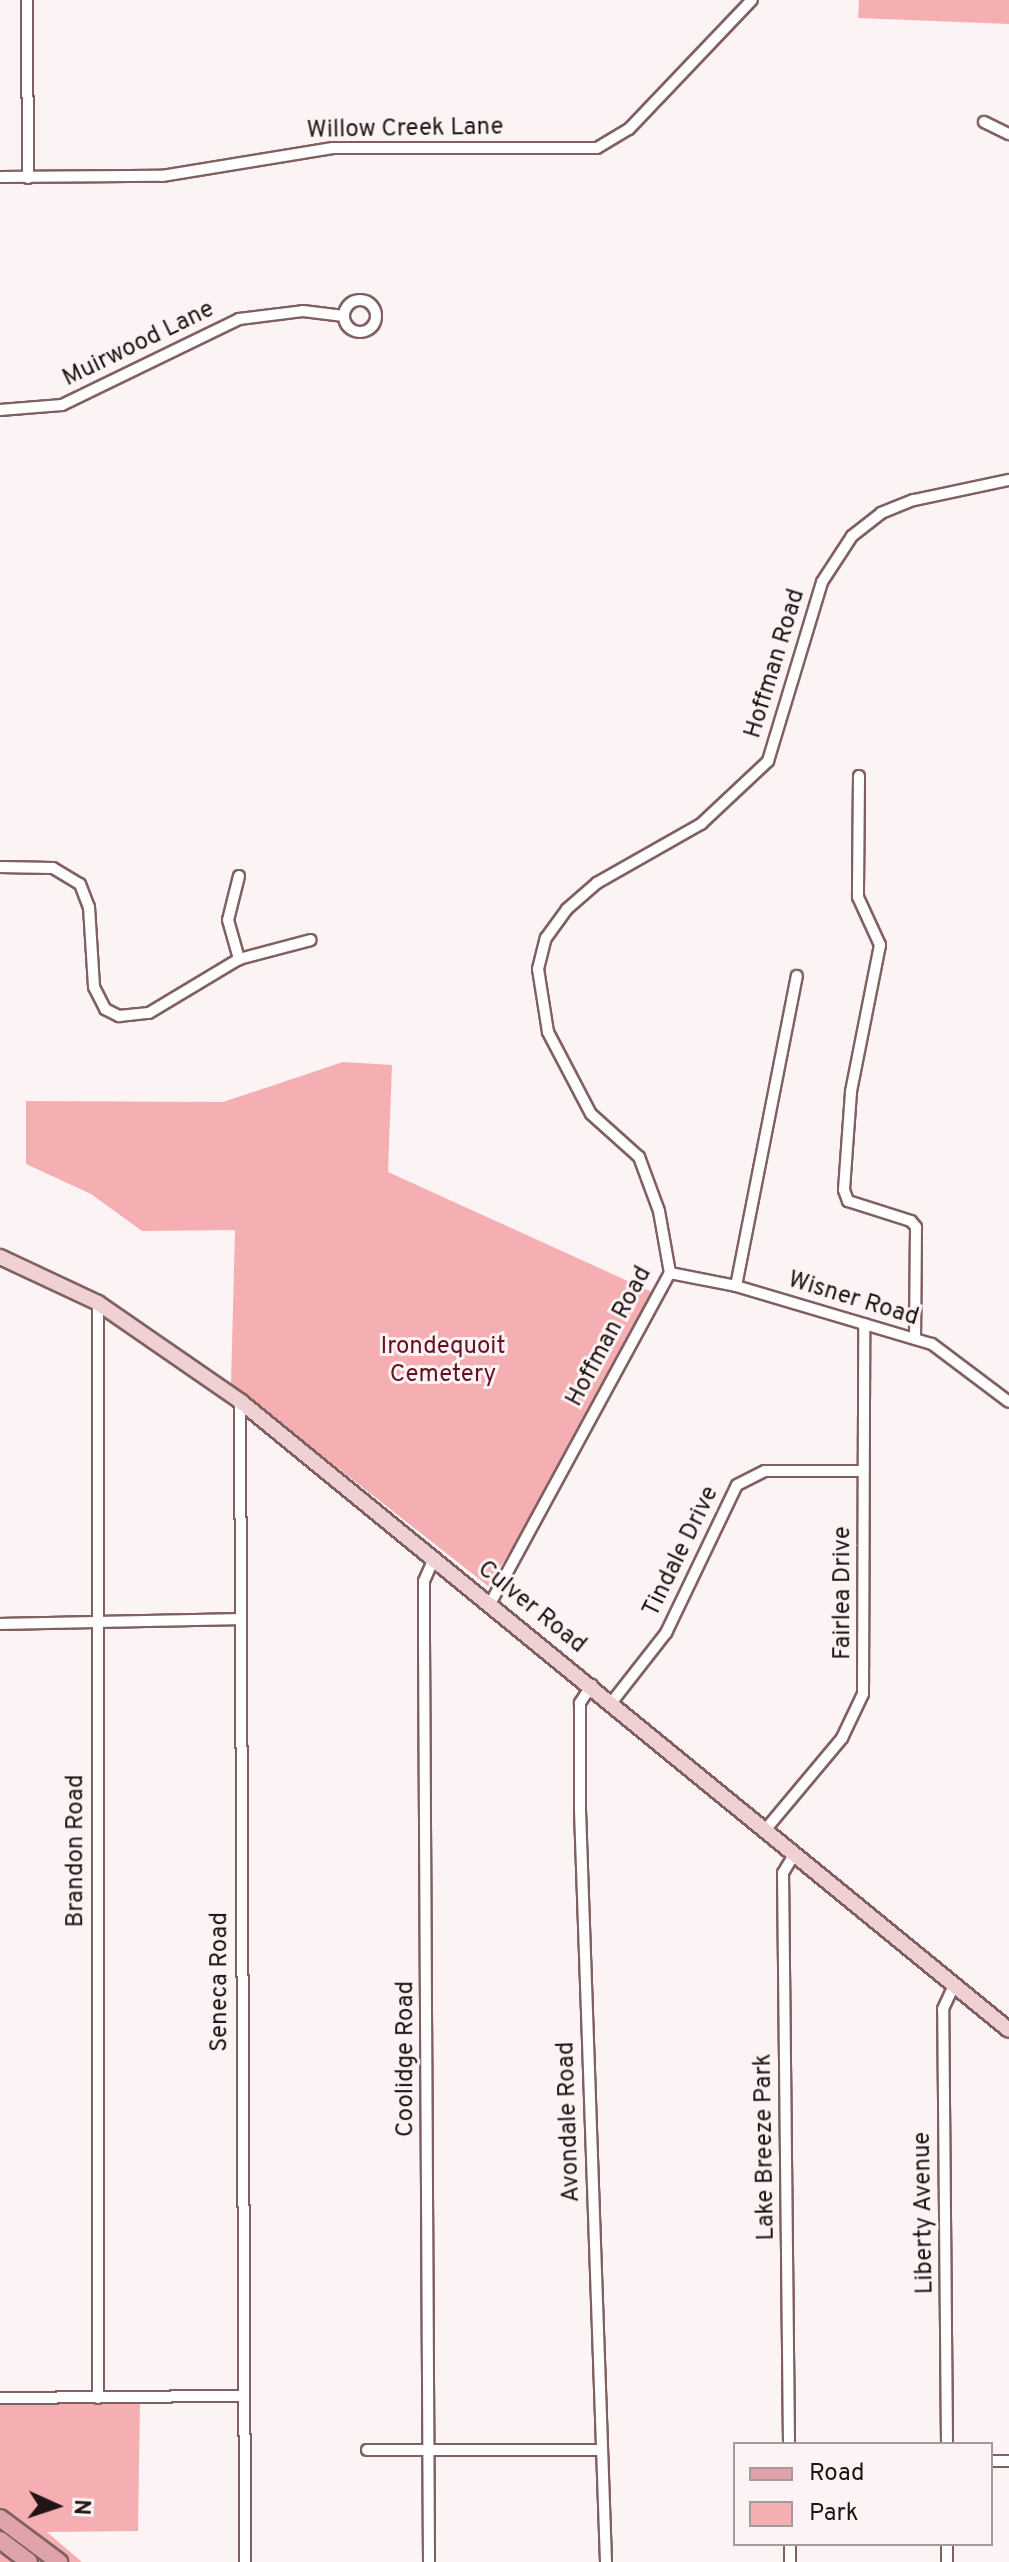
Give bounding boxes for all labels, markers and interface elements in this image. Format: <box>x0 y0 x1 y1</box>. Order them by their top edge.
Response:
street label: Willow Creek Lane <box>306 114 504 146</box>
street label: Muirwood Lane <box>59 296 219 394</box>
street label: Hoffman Road <box>740 586 812 742</box>
street label: Hoffman Road <box>561 1262 659 1412</box>
street label: Wisner Road <box>784 1266 922 1334</box>
park label: Irondequoit Cemetery <box>381 1334 505 1390</box>
street label: Tindale Drive <box>638 1482 726 1622</box>
street label: Fairlea Drive <box>830 1526 858 1660</box>
street label: Culver Road <box>471 1556 591 1660</box>
street label: Brandon Road <box>63 1775 91 1927</box>
street label: Seneca Road <box>207 1912 235 2052</box>
street label: Coolidge Road <box>393 1981 421 2137</box>
street label: Avondale Road <box>553 2041 587 2203</box>
street label: Lake Breeze Park <box>750 2053 782 2241</box>
street label: Liberty Avenue <box>909 2131 941 2295</box>
legend <box>733 2442 993 2546</box>
text: Road <box>809 2459 865 2489</box>
north arrow <box>16 2466 96 2546</box>
text: N <box>67 2499 94 2516</box>
text: Park <box>809 2499 859 2529</box>

